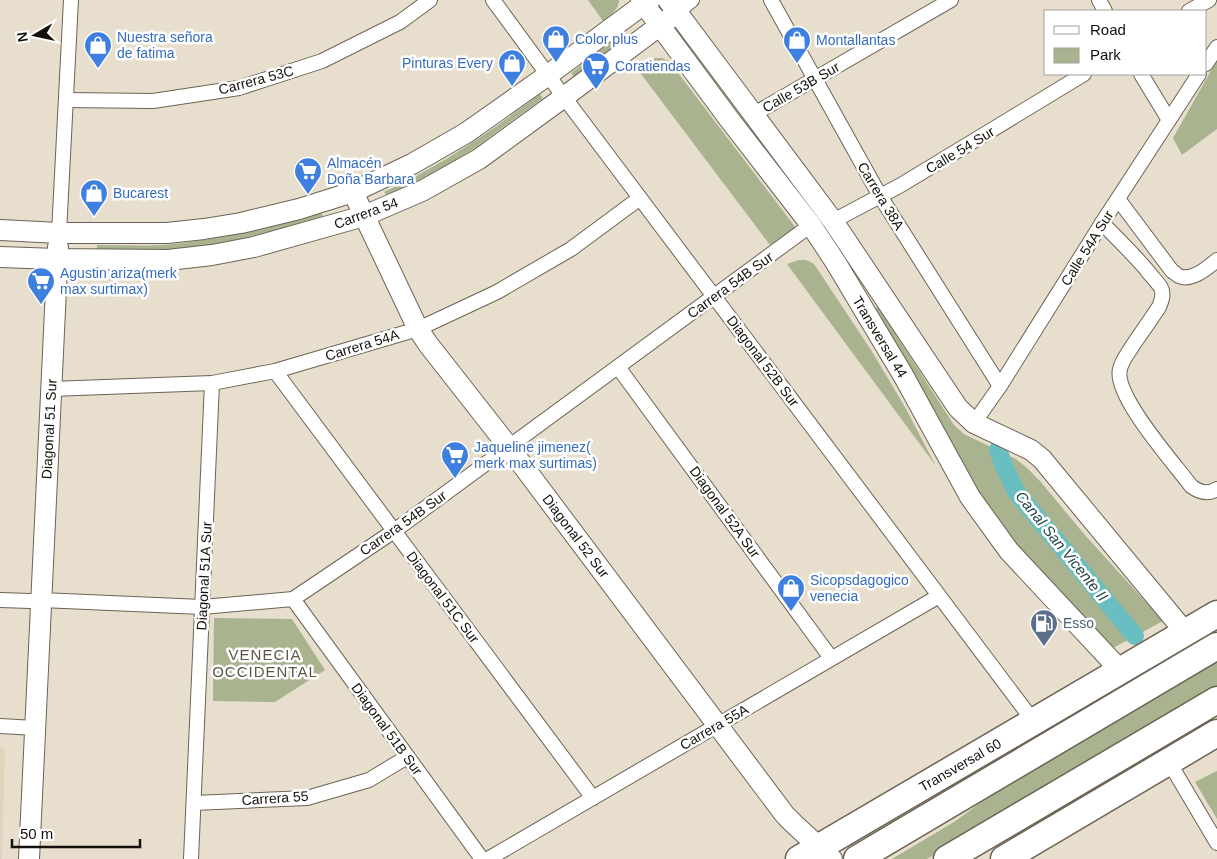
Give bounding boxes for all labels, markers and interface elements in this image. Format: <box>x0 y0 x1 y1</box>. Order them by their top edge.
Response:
north arrow <box>10 10 60 60</box>
legend <box>1044 10 1207 75</box>
text: Road <box>1090 21 1126 38</box>
shop icon: Color plus <box>541 24 571 63</box>
shop icon: Montallantas <box>782 25 812 64</box>
place label: Nuestra señora de fatima <box>117 29 213 61</box>
shop icon: Nuestra señora de fatima <box>83 30 113 69</box>
text: N <box>13 31 31 43</box>
place label: Color plus <box>575 31 638 47</box>
place label: Montallantas <box>816 32 895 48</box>
text: Park <box>1090 46 1121 63</box>
shop icon: Pinturas Every <box>497 48 527 87</box>
supermarket icon: Coratiendas <box>581 51 611 90</box>
place label: Pinturas Every <box>402 55 493 71</box>
place label: Coratiendas <box>615 58 691 74</box>
street label: Calle 53B Sur <box>760 58 843 116</box>
street label: Carrera 53C <box>217 62 295 98</box>
street label: Calle 54 Sur <box>923 123 997 177</box>
place label: Almacén Doña Barbara <box>327 155 414 187</box>
supermarket icon: Almacén Doña Barbara <box>293 156 323 195</box>
street label: Carrera 38A <box>855 159 908 233</box>
shop icon: Bucarest <box>79 178 109 217</box>
place label: Bucarest <box>113 185 168 201</box>
street label: Carrera 54 <box>332 194 400 232</box>
street label: Calle 54A Sur <box>1058 207 1117 289</box>
street label: Carrera 54B Sur <box>684 248 776 321</box>
place label: Agustin ariza(merk max surtimax) <box>60 265 178 297</box>
supermarket icon: Agustin ariza(merk max surtimax) <box>26 266 56 305</box>
street label: Transversal 44 <box>849 293 911 381</box>
street label: Diagonal 52B Sur <box>724 312 803 410</box>
street label: Carrera 54A <box>323 326 401 364</box>
street label: Diagonal 51 Sur <box>38 378 60 480</box>
place label: Jaqueline jimenez( merk max surtimas) <box>474 439 597 471</box>
supermarket icon: Jaqueline jimenez( merk max surtimas) <box>440 440 470 479</box>
street label: Diagonal 52A Sur <box>687 463 764 561</box>
street label: Carrera 54B Sur <box>357 487 450 559</box>
water label: Canal San Vicente II <box>1012 488 1112 604</box>
street label: Diagonal 52 Sur <box>539 491 613 581</box>
street label: Diagonal 51A Sur <box>193 521 215 631</box>
street label: Diagonal 51C Sur <box>403 548 483 646</box>
place label: Sicopsdagogico venecia <box>810 572 909 604</box>
shop icon: Sicopsdagogico venecia <box>776 573 806 612</box>
fuel station icon: Esso <box>1029 608 1059 647</box>
place label: Esso <box>1063 615 1094 631</box>
district label: VENECIA OCCIDENTAL <box>212 646 318 680</box>
street label: Diagonal 51B Sur <box>348 680 426 778</box>
street label: Carrera 55A <box>677 701 752 753</box>
street label: Transversal 60 <box>916 735 1004 795</box>
street label: Carrera 55 <box>241 788 309 808</box>
scale bar <box>12 816 140 848</box>
text: 50 m <box>20 825 53 842</box>

